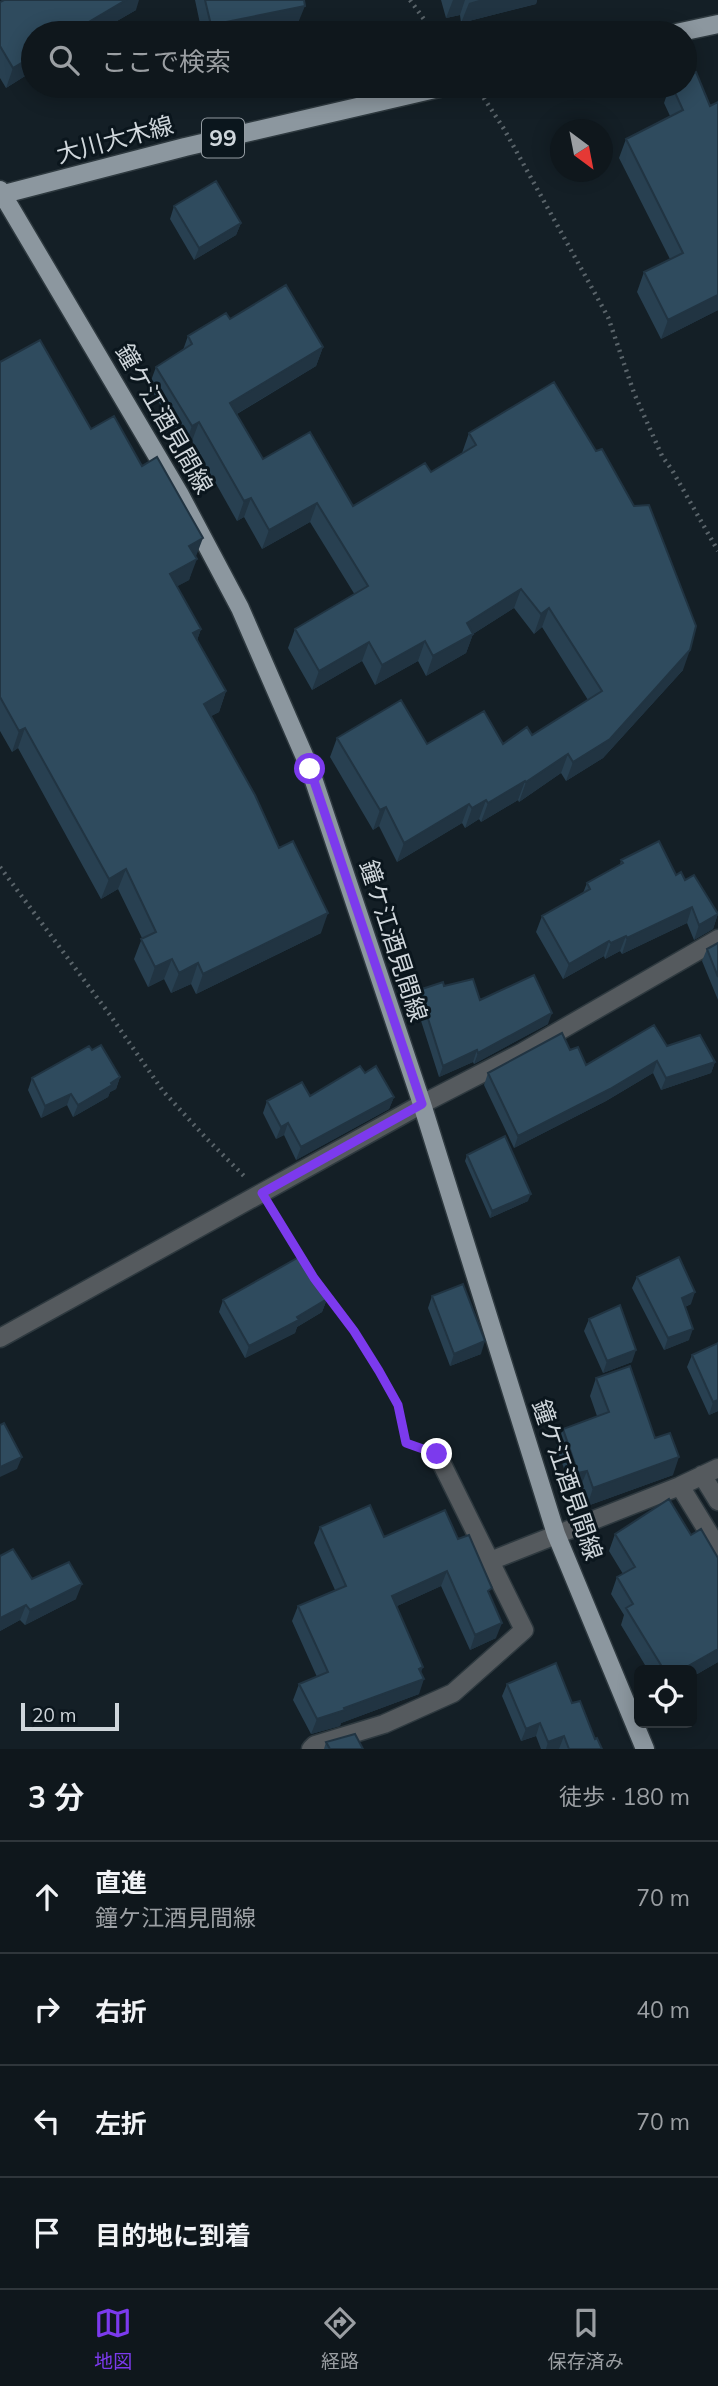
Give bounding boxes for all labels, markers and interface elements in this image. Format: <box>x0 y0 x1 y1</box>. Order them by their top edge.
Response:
search box <box>21 21 697 98</box>
icon: search <box>45 41 83 79</box>
text: ここで検索 <box>101 45 231 78</box>
street label: 大川大木線 <box>53 109 177 169</box>
road number: 99 <box>202 119 244 158</box>
north arrow <box>550 119 613 182</box>
street label: 鐘ケ江酒見間線 <box>110 338 220 499</box>
route start <box>294 753 325 784</box>
street label: 鐘ケ江酒見間線 <box>354 856 434 1025</box>
street label: 鐘ケ江酒見間線 <box>526 1395 609 1564</box>
route end <box>421 1438 452 1469</box>
map controls <box>634 1665 697 1728</box>
button: locate <box>634 1665 697 1728</box>
scale bar <box>21 1700 119 1732</box>
text: 20 m <box>32 1703 76 1727</box>
text: 3 分 <box>28 1778 84 1816</box>
text: 徒歩 · 180 m <box>559 1782 690 1811</box>
text: 直進 <box>95 1866 147 1899</box>
icon: ahead <box>28 1878 66 1916</box>
text: 70 m <box>636 1883 690 1912</box>
text: 鐘ケ江酒見間線 <box>95 1903 256 1932</box>
icon: right <box>28 1990 66 2028</box>
text: 右折 <box>95 1995 147 2028</box>
text: 40 m <box>636 1995 690 2024</box>
icon: left <box>28 2102 66 2140</box>
text: 左折 <box>95 2107 147 2140</box>
text: 70 m <box>636 2107 690 2136</box>
icon: arrive <box>28 2214 66 2252</box>
text: 目的地に到着 <box>95 2219 251 2252</box>
tab: 地図 <box>94 2304 132 2373</box>
tab: 経路 <box>321 2304 359 2373</box>
tab: 保存済み <box>548 2304 624 2373</box>

